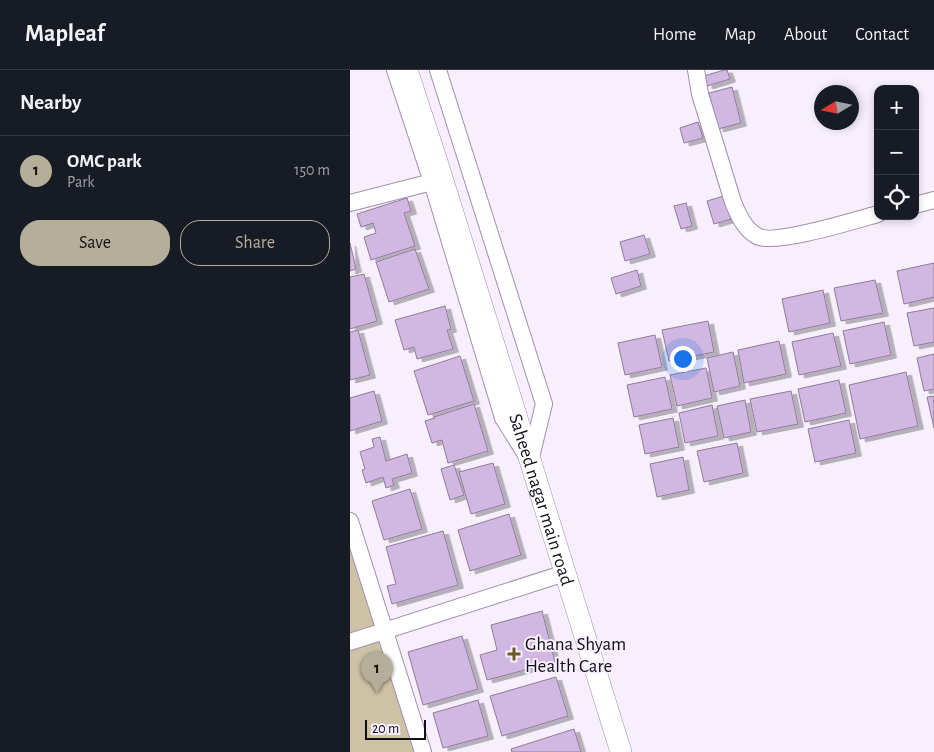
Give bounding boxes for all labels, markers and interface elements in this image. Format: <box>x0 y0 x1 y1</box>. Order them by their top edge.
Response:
text: Mapleaf <box>25 22 105 46</box>
text: Home <box>653 26 696 44</box>
text: Map <box>724 26 756 44</box>
text: About <box>784 26 827 44</box>
text: Contact <box>855 26 909 44</box>
north arrow <box>814 85 859 130</box>
map controls <box>874 85 919 220</box>
button: + <box>874 85 919 130</box>
text: Nearby <box>20 92 81 113</box>
button: − <box>874 130 919 175</box>
text: OMC park <box>67 152 142 171</box>
text: 1 <box>33 162 39 178</box>
text: 150 m <box>294 162 330 178</box>
text: Park <box>67 174 95 190</box>
button: locate <box>874 175 919 220</box>
button: Save <box>20 220 170 266</box>
button: Share <box>180 220 330 266</box>
your location <box>670 346 696 372</box>
street label: Saheed nagar main road <box>505 411 577 588</box>
place label: Ghana Shyam Health Care <box>525 635 626 676</box>
marker: Ghana Shyam Health Care <box>507 647 521 661</box>
pin: 1 <box>361 652 393 693</box>
scale bar <box>365 717 426 740</box>
text: 20 m <box>372 722 399 736</box>

